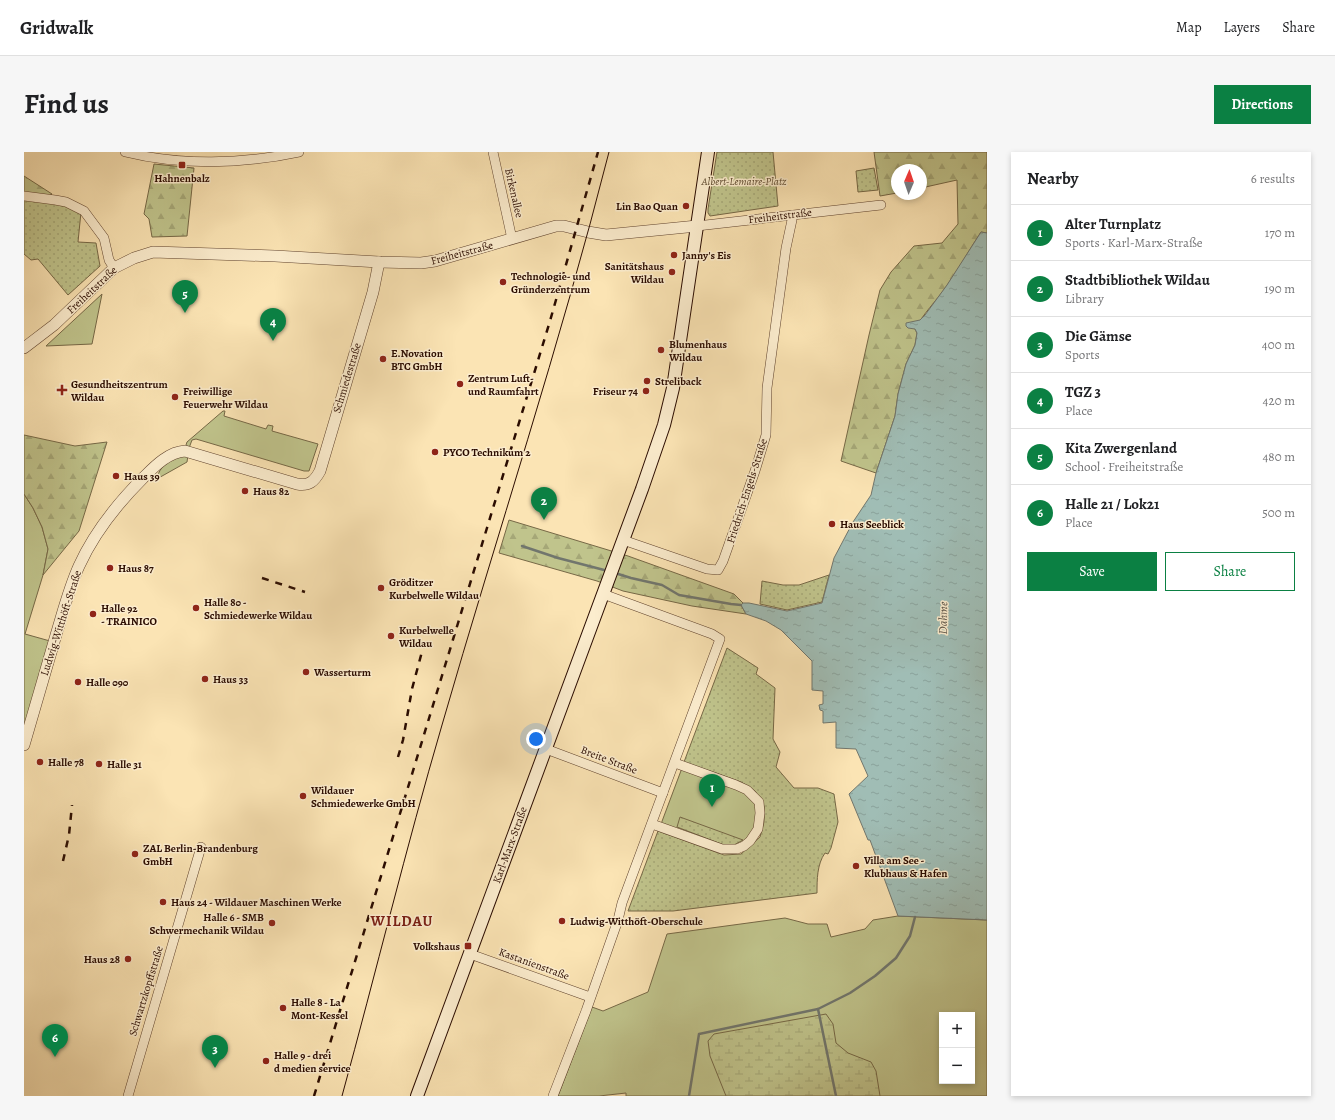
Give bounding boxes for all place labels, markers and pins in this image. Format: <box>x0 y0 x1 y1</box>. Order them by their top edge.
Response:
marker: Hahnenbalz <box>177 160 187 170</box>
place label: Hahnenbalz <box>154 171 210 186</box>
place label: Lin Bao Quan <box>616 199 678 214</box>
marker: Lin Bao Quan <box>681 201 691 211</box>
place label: Janny's Eis <box>682 248 731 263</box>
marker: Janny's Eis <box>669 250 679 260</box>
place label: Sanitätshaus Wildau <box>605 259 665 287</box>
marker: Sanitätshaus Wildau <box>667 267 677 277</box>
place label: Technologie- und Gründerzentrum <box>511 269 591 297</box>
marker: Technologie- und Gründerzentrum <box>498 277 508 287</box>
pin: 5 <box>172 280 198 313</box>
pin: 4 <box>260 308 286 341</box>
place label: Blumenhaus Wildau <box>668 337 728 365</box>
marker: Blumenhaus Wildau <box>656 345 666 355</box>
place label: E.Novation BTC GmbH <box>391 346 443 374</box>
marker: E.Novation BTC GmbH <box>378 354 388 364</box>
place label: Zentrum Luft- und Raumfahrt <box>468 371 539 399</box>
place label: Streliback <box>655 374 702 389</box>
marker: Streliback <box>642 376 652 386</box>
place label: Gesundheitszentrum Wildau <box>70 377 168 405</box>
marker: Zentrum Luft- und Raumfahrt <box>455 379 465 389</box>
marker: Gesundheitszentrum Wildau <box>56 384 68 396</box>
place label: Freiwillige Feuerwehr Wildau <box>183 384 269 412</box>
place label: Friseur 74 <box>593 384 638 399</box>
marker: Friseur 74 <box>641 386 651 396</box>
marker: Freiwillige Feuerwehr Wildau <box>170 392 180 402</box>
place label: PYCO Technikum 2 <box>443 445 531 460</box>
marker: PYCO Technikum 2 <box>430 447 440 457</box>
place label: Haus 39 <box>124 469 160 484</box>
marker: Haus 39 <box>111 471 121 481</box>
place label: Haus 82 <box>253 484 290 499</box>
marker: Haus 82 <box>240 486 250 496</box>
pin: 2 <box>531 487 557 520</box>
place label: Haus Seeblick <box>840 517 904 532</box>
marker: Haus Seeblick <box>827 519 837 529</box>
place label: Haus 87 <box>118 561 154 576</box>
marker: Haus 87 <box>105 563 115 573</box>
place label: Gröditzer Kurbelwelle Wildau <box>389 575 480 603</box>
marker: Gröditzer Kurbelwelle Wildau <box>376 583 386 593</box>
place label: Halle 80 - Schmiedewerke Wildau <box>204 595 313 623</box>
place label: Halle 92 - TRAINICO <box>101 601 158 629</box>
marker: Halle 80 - Schmiedewerke Wildau <box>191 603 201 613</box>
marker: Halle 92 - TRAINICO <box>88 609 98 619</box>
place label: Kurbelwelle Wildau <box>398 623 454 651</box>
marker: Kurbelwelle Wildau <box>386 631 396 641</box>
place label: Wasserturm <box>313 665 371 680</box>
marker: Wasserturm <box>301 667 311 677</box>
place label: Haus 33 <box>213 672 248 687</box>
marker: Haus 33 <box>200 674 210 684</box>
place label: Halle 090 <box>86 675 129 690</box>
marker: Halle 090 <box>73 677 83 687</box>
place label: Halle 78 <box>48 755 84 770</box>
marker: Halle 78 <box>35 757 45 767</box>
place label: Halle 31 <box>107 757 142 772</box>
marker: Halle 31 <box>94 759 104 769</box>
pin: 1 <box>699 774 725 807</box>
place label: Wildauer Schmiedewerke GmbH <box>310 783 416 811</box>
marker: Wildauer Schmiedewerke GmbH <box>298 791 308 801</box>
place label: ZAL Berlin-Brandenburg GmbH <box>143 841 258 869</box>
marker: ZAL Berlin-Brandenburg GmbH <box>130 849 140 859</box>
place label: Villa am See - Klubhaus & Hafen <box>863 853 948 881</box>
marker: Villa am See - Klubhaus & Hafen <box>851 861 861 871</box>
place label: Haus 24 - Wildauer Maschinen Werke <box>171 895 342 910</box>
marker: Haus 24 - Wildauer Maschinen Werke <box>158 897 168 907</box>
place label: Halle 6 - SMB Schwermechanik Wildau <box>150 910 265 938</box>
place label: Ludwig-Witthöft-Oberschule <box>570 914 703 929</box>
marker: Ludwig-Witthöft-Oberschule <box>557 916 567 926</box>
marker: Halle 6 - SMB Schwermechanik Wildau <box>267 918 277 928</box>
place label: Volkshaus <box>412 939 461 954</box>
marker: Volkshaus <box>463 941 473 951</box>
place label: Haus 28 <box>84 952 120 967</box>
marker: Haus 28 <box>123 954 133 964</box>
place label: Halle 8 - La Mont-Kessel <box>291 995 348 1023</box>
marker: Halle 8 - La Mont-Kessel <box>278 1003 288 1013</box>
pin: 6 <box>42 1024 68 1057</box>
pin: 3 <box>202 1035 228 1068</box>
place label: Halle 9 - drei d medien service <box>274 1048 351 1076</box>
marker: Halle 9 - drei d medien service <box>261 1056 271 1066</box>

